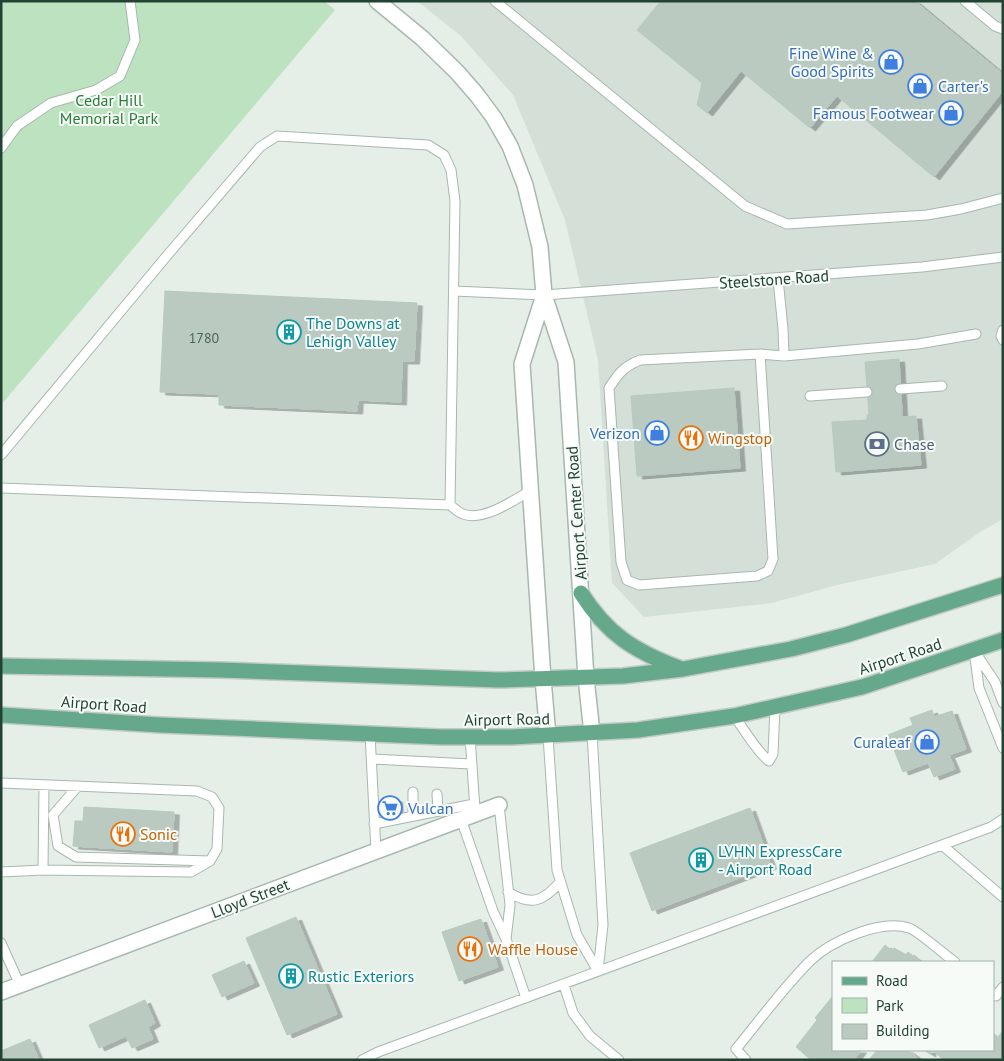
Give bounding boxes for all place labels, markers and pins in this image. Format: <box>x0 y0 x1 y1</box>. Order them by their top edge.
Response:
place label: Fine Wine & Good Spirits <box>789 43 874 81</box>
shop icon: Fine Wine & Good Spirits <box>878 49 904 75</box>
shop icon: Carter's <box>907 73 933 99</box>
place label: Carter's <box>938 76 989 96</box>
shop icon: Famous Footwear <box>938 100 964 126</box>
place label: Famous Footwear <box>813 103 935 123</box>
place label: The Downs at Lehigh Valley <box>306 313 400 351</box>
building icon: The Downs at Lehigh Valley <box>276 319 302 345</box>
shop icon: Verizon <box>644 420 670 446</box>
place label: Verizon <box>589 423 640 443</box>
restaurant icon: Wingstop <box>678 425 704 451</box>
place label: Wingstop <box>708 428 772 448</box>
bank icon: Chase <box>864 431 890 457</box>
place label: Chase <box>894 434 935 454</box>
shop icon: Curaleaf <box>914 729 940 755</box>
place label: Curaleaf <box>853 732 911 752</box>
supermarket icon: Vulcan <box>377 795 403 821</box>
place label: Vulcan <box>407 798 454 818</box>
restaurant icon: Sonic <box>110 821 136 847</box>
place label: Sonic <box>140 824 177 844</box>
place label: LVHN ExpressCare - Airport Road <box>718 841 842 879</box>
building icon: LVHN ExpressCare - Airport Road <box>688 847 714 873</box>
restaurant icon: Waffle House <box>457 936 483 962</box>
place label: Waffle House <box>488 939 578 959</box>
building icon: Rustic Exteriors <box>278 963 304 989</box>
place label: Rustic Exteriors <box>308 966 414 986</box>

